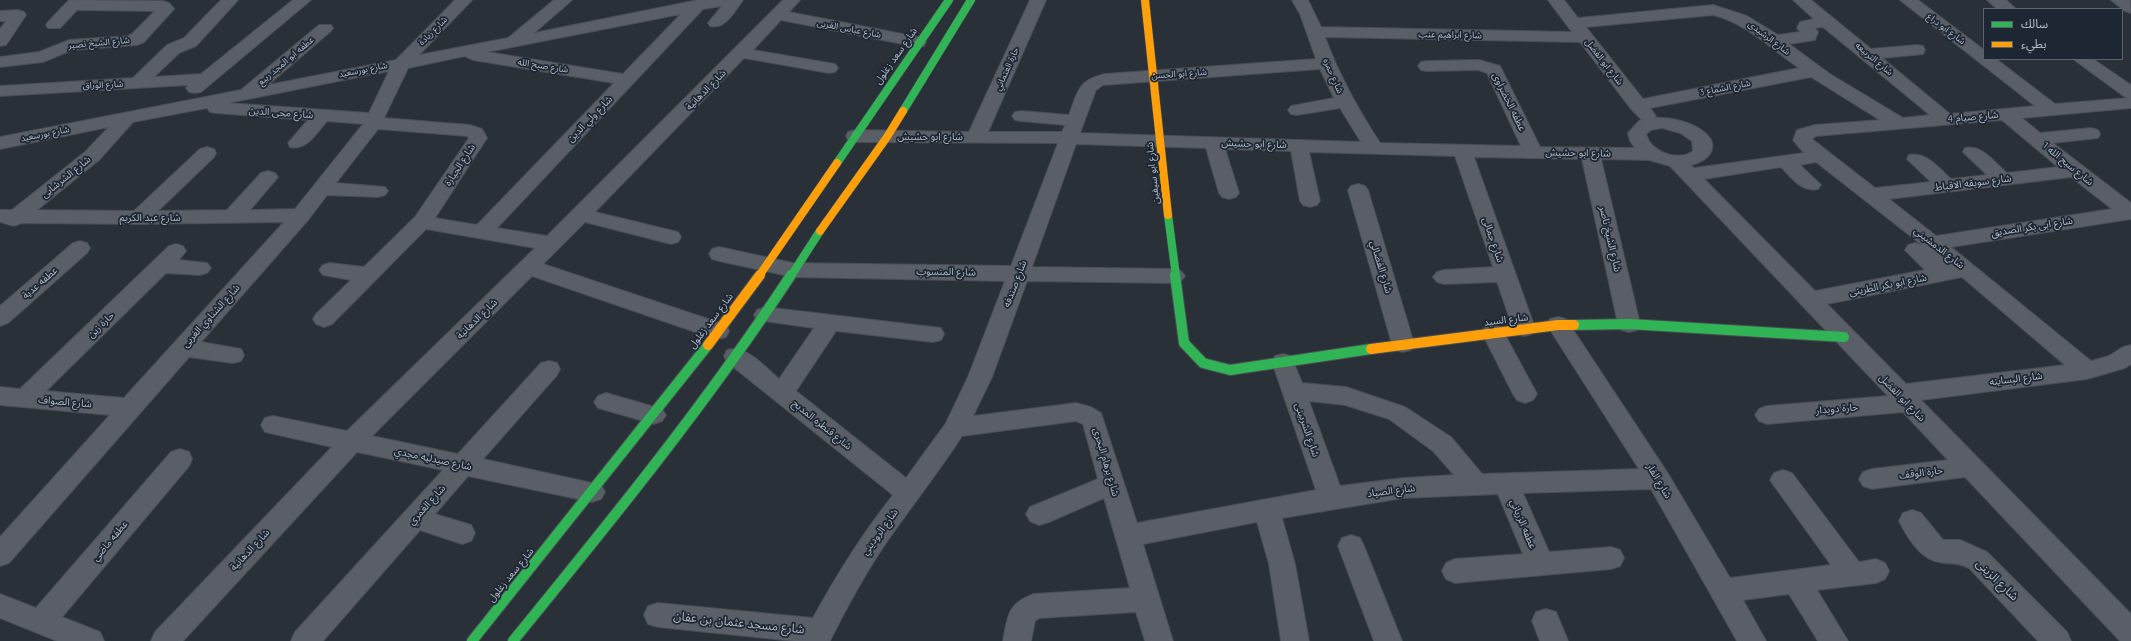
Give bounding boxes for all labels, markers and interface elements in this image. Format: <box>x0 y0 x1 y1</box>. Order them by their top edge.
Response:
legend <box>1983 8 2123 60</box>
street label: شارع ابو دراع <box>1925 11 1967 47</box>
street label: شارع زيادة <box>416 14 450 48</box>
text: سالك <box>2021 16 2048 31</box>
street label: شارع عباس الغربى <box>816 17 882 41</box>
street label: شارع الرشيدى <box>1746 19 1792 57</box>
street label: شارع سعد زغلول <box>872 25 920 87</box>
street label: شارع ابراهيم عنب <box>1418 29 1482 41</box>
street label: عطفه ابو المجد ربيع <box>256 34 316 88</box>
street label: شارع الشيخ نصير <box>68 35 130 51</box>
text: بطيء <box>2021 36 2047 51</box>
street label: شارع ابو الفضل <box>1583 37 1625 87</box>
street label: شارع التربيعه <box>1853 40 1895 78</box>
street label: حارة العتماني <box>993 46 1021 92</box>
street label: شارع صبح الله <box>517 57 569 75</box>
street label: شارع حمزه <box>1320 57 1346 95</box>
street label: شارع بورسعيد <box>338 60 388 80</box>
street label: شارع الدهانية <box>683 67 729 113</box>
street label: شارع ابو الحسن <box>1151 67 1207 81</box>
street label: عطفه الخضراوى <box>1490 71 1528 133</box>
street label: شارع الشماع 3 <box>1699 78 1751 98</box>
street label: شارع الوراق <box>82 79 124 91</box>
street label: شارع ولي الدين <box>565 93 615 145</box>
street label: شارع محى الدين <box>248 105 314 121</box>
street label: شارع صيام 4 <box>1947 109 1999 125</box>
street label: شارع بورسعيد <box>20 124 70 144</box>
street label: شارع ابو حشيش <box>897 131 963 143</box>
street label: شارع ابو حشيش <box>1221 137 1287 151</box>
street label: شارع سبح الله 1 <box>2040 140 2096 188</box>
street label: شارع ابو سيفين <box>1144 141 1162 205</box>
street label: شارع الجيارة <box>442 142 478 188</box>
street label: شارع ابو حشيش <box>1545 146 1611 160</box>
street label: شارع الشرشابى <box>39 153 93 201</box>
street label: شارع سويقه الاقباط <box>1934 172 2012 194</box>
street label: شارع الشيخ ناصر <box>1597 205 1623 273</box>
street label: شارع عبد الكريم <box>119 212 181 224</box>
street label: شارع ابى بكر الصديق <box>1990 215 2074 239</box>
street label: شارع جمالى <box>1480 216 1506 264</box>
street label: شارع الدمشيني <box>1911 225 1967 271</box>
street label: شارع الفضالي <box>1367 239 1395 295</box>
street label: شارع صندفه <box>1001 259 1029 309</box>
street label: عطفه عدية <box>20 264 60 302</box>
street label: شارع المنسوب <box>916 265 976 279</box>
street label: شارع ابو بكر الطرينى <box>1848 272 1928 298</box>
street label: شارع الشناوي الغربى <box>180 282 242 350</box>
street label: شارع سعد زغلول <box>686 291 736 351</box>
street label: شارع الدهانية <box>454 296 500 342</box>
street label: حارة زين <box>85 309 117 341</box>
street label: شارع السيد <box>1483 311 1529 329</box>
street label: شارع البساينه <box>1989 370 2043 388</box>
street label: شارع ابو الفضل <box>1876 372 1928 424</box>
street label: شارع الصواف <box>38 394 92 410</box>
street label: شارع قنطره المدبح <box>790 397 854 453</box>
street label: شارع الشربينى <box>1292 401 1322 459</box>
street label: حارة دويدار <box>1815 401 1859 417</box>
street label: شارع برهام البحرى <box>1090 426 1122 498</box>
street label: شارع صيدليه مجدي <box>393 445 473 473</box>
street label: شارع الفار <box>1644 461 1674 501</box>
street label: حارة الوقف <box>1898 464 1944 482</box>
street label: شارع الغمري <box>406 482 448 528</box>
street label: شارع الصياد <box>1366 482 1416 500</box>
street label: عطفه الزرباني <box>1507 497 1539 551</box>
street label: شارع الروديني <box>859 507 901 557</box>
street label: عطفه ماضي <box>90 518 130 564</box>
street label: شارع الدهانية <box>228 527 272 573</box>
street label: شارع سعد زغلول <box>485 545 537 605</box>
street label: شارع الزينى <box>1973 556 2021 604</box>
street label: شارع مسجد عثمان بن عفان <box>673 609 805 637</box>

